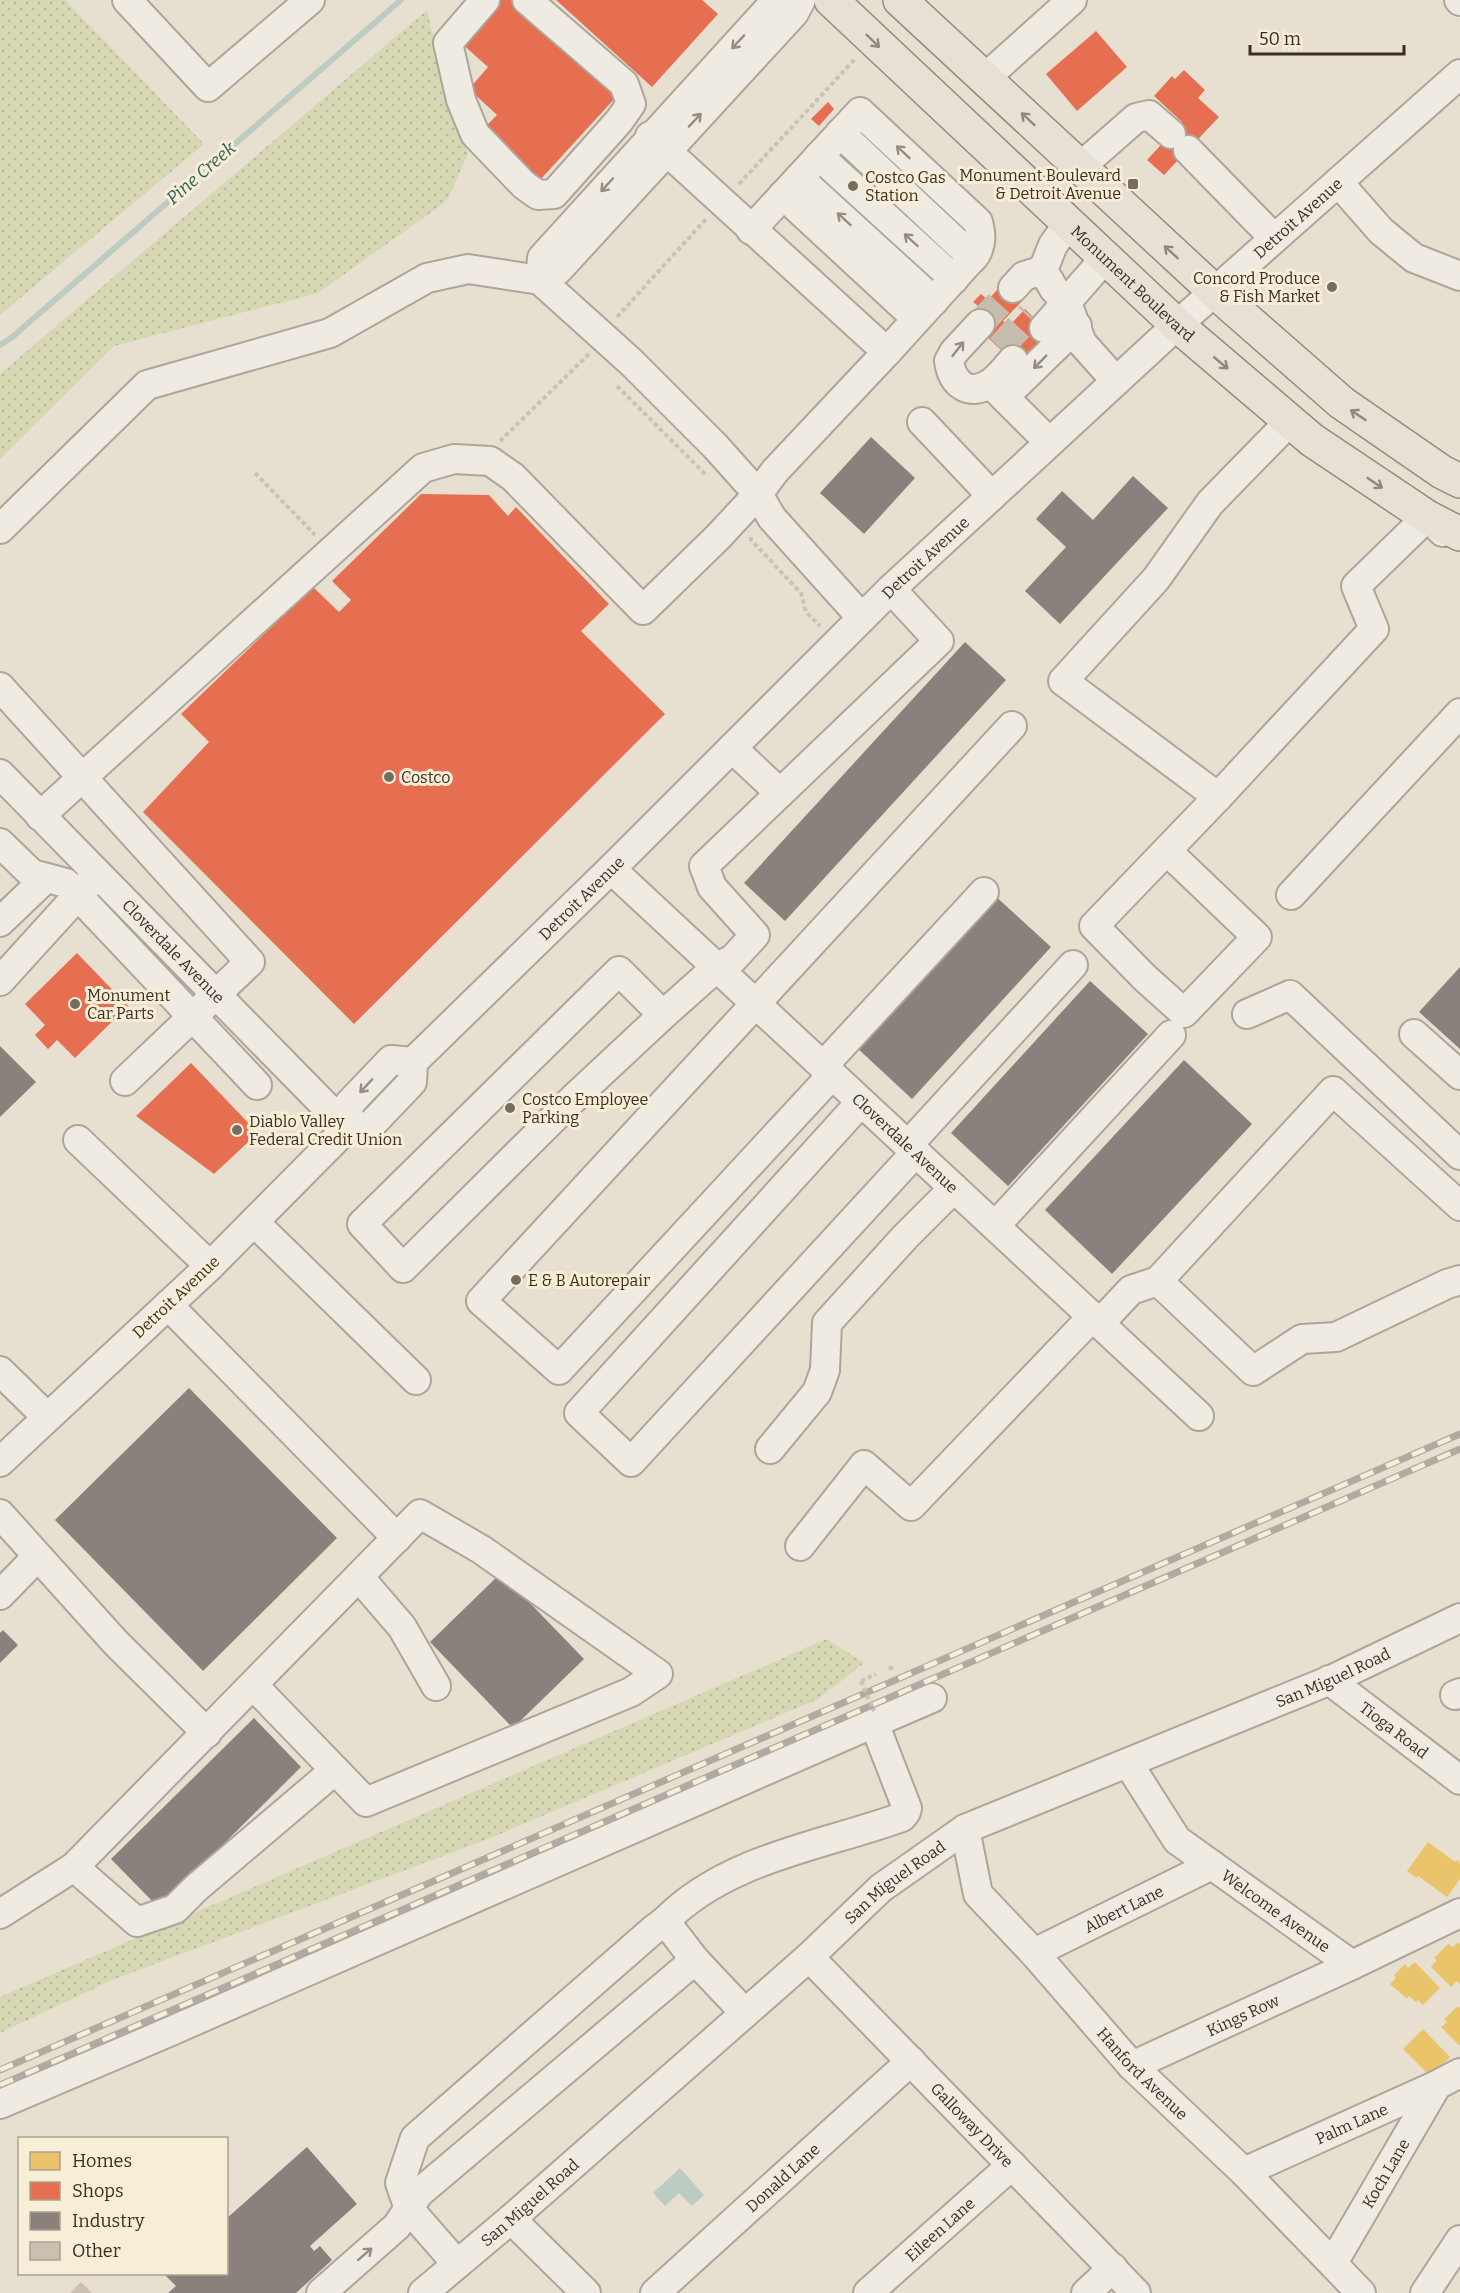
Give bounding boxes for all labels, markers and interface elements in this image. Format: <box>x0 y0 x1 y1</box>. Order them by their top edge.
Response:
scale bar <box>1250 18 1404 56</box>
text: 50 m <box>1259 28 1301 50</box>
one-way arrow <box>866 33 881 48</box>
one-way arrow <box>731 34 745 49</box>
one-way arrow <box>688 113 702 128</box>
one-way arrow <box>1021 113 1036 127</box>
water label: Pine Creek <box>162 137 240 209</box>
one-way arrow <box>896 145 911 159</box>
place label: Monument Boulevard & Detroit Avenue <box>959 166 1122 203</box>
place label: Costco Gas Station <box>865 168 946 205</box>
street label: Detroit Avenue <box>1250 174 1346 262</box>
one-way arrow <box>600 177 614 192</box>
marker: Monument Boulevard & Detroit Avenue <box>1126 177 1140 191</box>
marker: Costco Gas Station <box>846 179 860 193</box>
one-way arrow <box>837 212 852 226</box>
street label: Monument Boulevard <box>1067 221 1199 346</box>
one-way arrow <box>904 233 919 247</box>
one-way arrow <box>1164 244 1179 259</box>
place label: Concord Produce & Fish Market <box>1193 269 1320 306</box>
marker: Concord Produce & Fish Market <box>1325 280 1339 294</box>
one-way arrow <box>951 341 964 357</box>
one-way arrow <box>1033 354 1048 369</box>
one-way arrow <box>1213 356 1228 370</box>
one-way arrow <box>1350 408 1367 421</box>
one-way arrow <box>1366 476 1383 489</box>
street label: Detroit Avenue <box>878 512 973 602</box>
place label: Costco <box>401 768 450 787</box>
marker: Costco <box>382 770 396 784</box>
street label: Detroit Avenue <box>535 852 628 944</box>
street label: Cloverdale Avenue <box>119 895 229 1007</box>
place label: Monument Car Parts <box>87 986 170 1023</box>
marker: Monument Car Parts <box>68 997 82 1011</box>
one-way arrow <box>359 1078 373 1093</box>
street label: Cloverdale Avenue <box>848 1089 962 1197</box>
place label: Costco Employee Parking <box>522 1090 648 1127</box>
marker: Costco Employee Parking <box>503 1101 517 1115</box>
place label: Diablo Valley Federal Credit Union <box>249 1112 402 1149</box>
marker: Diablo Valley Federal Credit Union <box>230 1123 244 1137</box>
street label: Detroit Avenue <box>129 1252 223 1342</box>
place label: E & B Autorepair <box>528 1271 650 1290</box>
marker: E & B Autorepair <box>509 1273 523 1287</box>
street label: San Miguel Road <box>1273 1643 1394 1711</box>
street label: Tioga Road <box>1356 1698 1433 1762</box>
street label: San Miguel Road <box>840 1836 949 1928</box>
street label: Welcome Avenue <box>1218 1865 1334 1956</box>
street label: Albert Lane <box>1081 1881 1166 1936</box>
street label: Kings Row <box>1204 1990 1282 2040</box>
street label: Hanford Avenue <box>1093 2023 1192 2124</box>
street label: Galloway Drive <box>927 2079 1018 2171</box>
street label: Palm Lane <box>1312 2099 1391 2148</box>
street label: Koch Lane <box>1358 2135 1413 2211</box>
legend <box>18 2137 228 2275</box>
street label: Donald Lane <box>742 2139 823 2216</box>
text: Homes <box>72 2150 132 2172</box>
street label: San Miguel Road <box>477 2154 583 2250</box>
text: Shops <box>72 2180 124 2202</box>
street label: Eileen Lane <box>901 2193 978 2265</box>
text: Industry <box>72 2210 145 2232</box>
text: Other <box>72 2240 121 2262</box>
one-way arrow <box>357 2247 372 2261</box>

